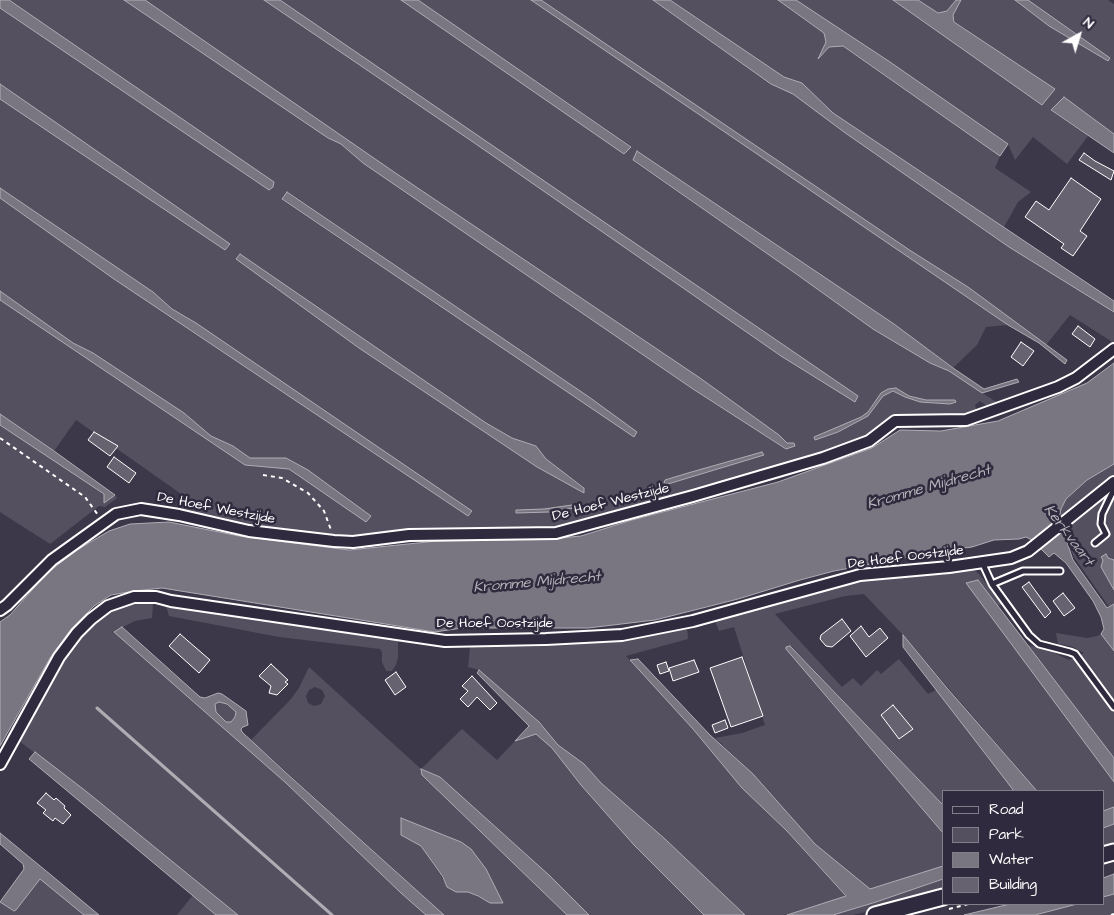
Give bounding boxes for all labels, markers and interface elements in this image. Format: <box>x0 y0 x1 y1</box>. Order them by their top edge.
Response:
north arrow <box>1054 10 1104 60</box>
text: N <box>1079 13 1098 34</box>
water label: Kromme Mijdrecht <box>865 462 993 514</box>
street label: De Hoef Westzijde <box>551 480 671 526</box>
street label: De Hoef Westzijde <box>156 489 276 529</box>
water label: Kerkvaart <box>1039 502 1097 570</box>
street label: De Hoef Oostzijde <box>847 543 965 573</box>
water label: Kromme Mijdrecht <box>473 568 601 598</box>
street label: De Hoef Oostzijde <box>437 616 553 632</box>
legend <box>942 790 1104 905</box>
text: Road <box>989 799 1023 820</box>
text: Park <box>989 824 1024 845</box>
text: Water <box>989 849 1033 870</box>
text: Building <box>989 874 1037 895</box>

